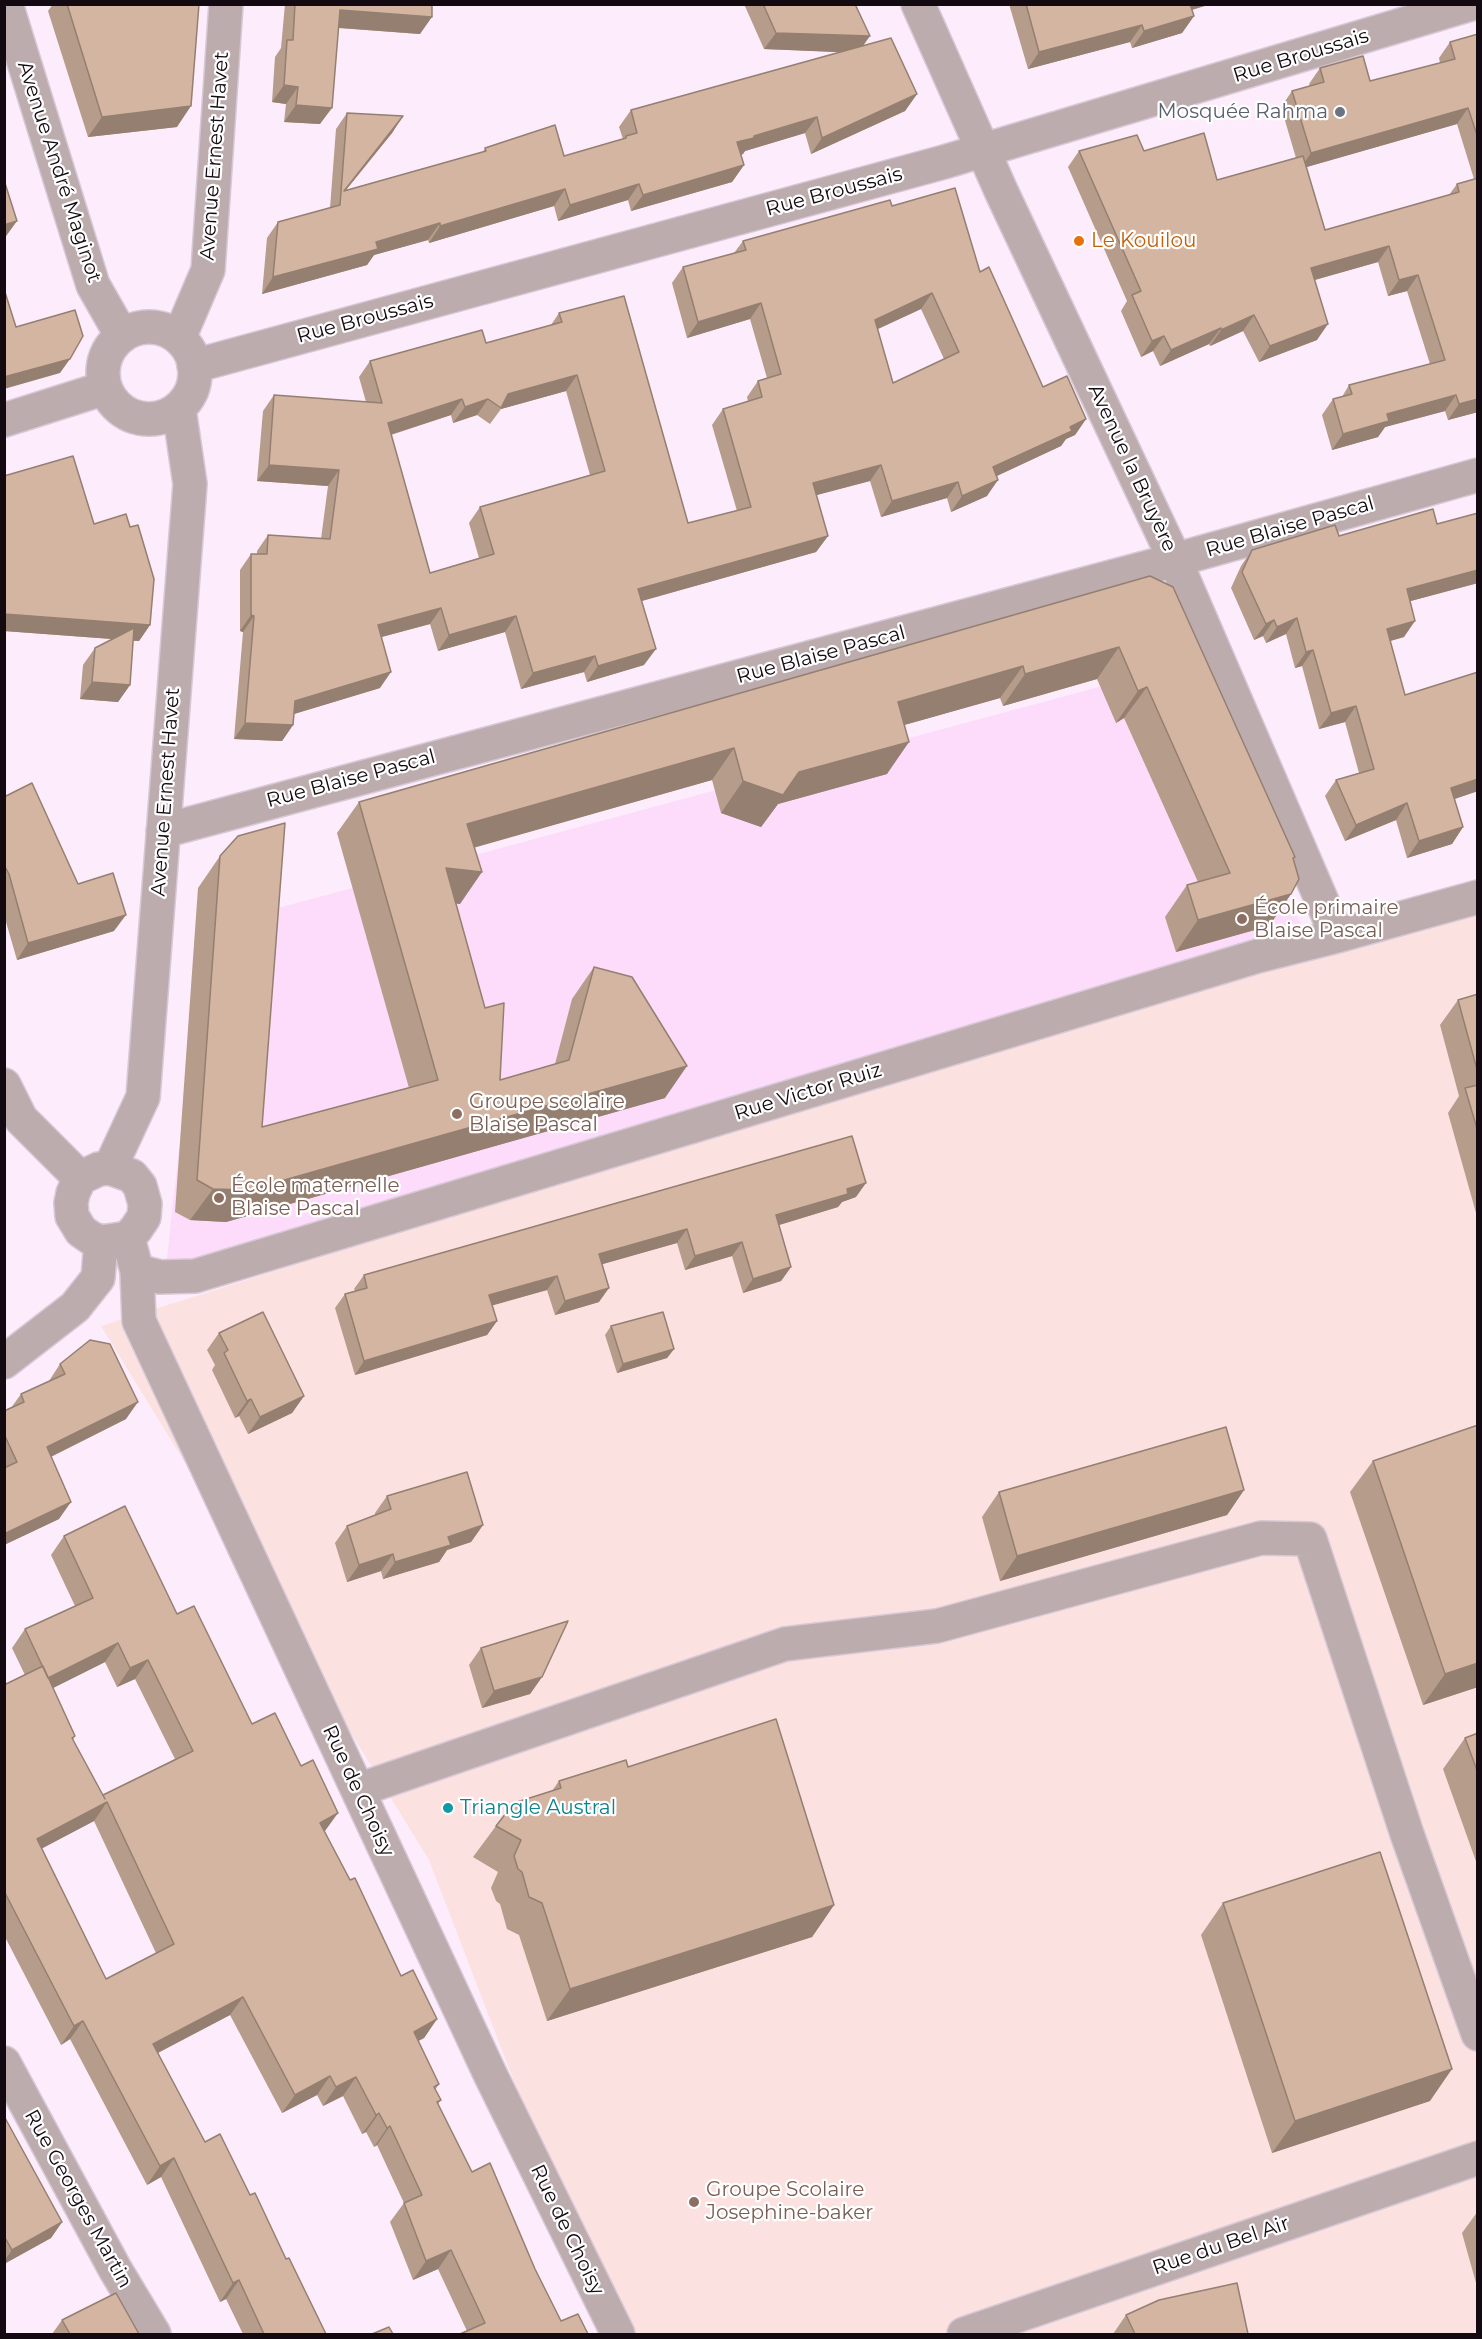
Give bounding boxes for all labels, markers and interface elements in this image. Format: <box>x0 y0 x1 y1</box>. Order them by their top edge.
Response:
street label: Rue Broussais <box>1230 24 1372 88</box>
street label: Avenue Ernest Havet <box>196 51 234 261</box>
street label: Avenue André Maginot <box>12 58 106 286</box>
place label: Mosquée Rahma <box>1158 100 1328 124</box>
marker: Mosquée Rahma <box>1333 105 1347 119</box>
street label: Rue Broussais <box>763 162 905 222</box>
place label: Le Kouilou <box>1091 229 1196 253</box>
marker: Le Kouilou <box>1072 234 1086 248</box>
street label: Rue Broussais <box>294 289 436 349</box>
street label: Avenue la Bruyère <box>1083 380 1181 556</box>
street label: Rue Blaise Pascal <box>1203 491 1377 563</box>
street label: Rue Blaise Pascal <box>734 621 908 689</box>
street label: Avenue Ernest Havet <box>147 687 185 897</box>
street label: Rue Blaise Pascal <box>264 745 438 813</box>
place label: École primaire Blaise Pascal <box>1254 896 1399 943</box>
marker: École primaire Blaise Pascal <box>1235 912 1249 926</box>
street label: Rue Victor Ruiz <box>732 1058 884 1126</box>
place label: Groupe scolaire Blaise Pascal <box>469 1090 625 1137</box>
marker: Groupe scolaire Blaise Pascal <box>450 1107 464 1121</box>
place label: École maternelle Blaise Pascal <box>231 1174 400 1221</box>
marker: École maternelle Blaise Pascal <box>212 1191 226 1205</box>
street label: Rue de Choisy <box>317 1721 399 1861</box>
place label: Triangle Austral <box>460 1796 616 1820</box>
marker: Triangle Austral <box>441 1801 455 1815</box>
street label: Rue Georges Martin <box>19 2106 137 2292</box>
street label: Rue de Choisy <box>525 2161 609 2299</box>
place label: Groupe Scolaire Josephine-baker <box>706 2178 873 2225</box>
marker: Groupe Scolaire Josephine-baker <box>687 2195 701 2209</box>
street label: Rue du Bel Air <box>1149 2211 1293 2281</box>

